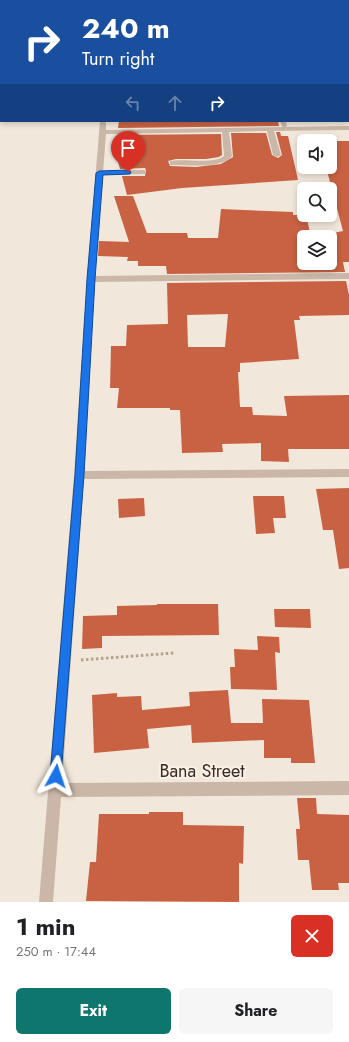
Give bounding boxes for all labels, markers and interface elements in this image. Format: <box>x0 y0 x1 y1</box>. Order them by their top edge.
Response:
text: 240 m <box>82 8 170 49</box>
icon: right <box>16 16 68 68</box>
text: Turn right <box>82 46 154 72</box>
icon: left <box>122 92 144 114</box>
icon: ahead <box>164 92 186 114</box>
icon: right <box>206 92 228 114</box>
pin <box>111 131 145 172</box>
map controls <box>297 134 337 270</box>
button: sound <box>297 134 337 174</box>
icon: arrive <box>117 137 139 159</box>
button: search <box>297 182 337 222</box>
button: layers <box>297 230 337 270</box>
position arrow <box>35 755 77 797</box>
street label: Bana Street <box>159 758 245 784</box>
text: 1 min <box>16 909 76 944</box>
button: close <box>291 915 333 957</box>
text: 250 m · 17:44 <box>16 942 96 961</box>
button: Exit <box>16 988 171 1034</box>
button: Share <box>179 988 333 1034</box>

